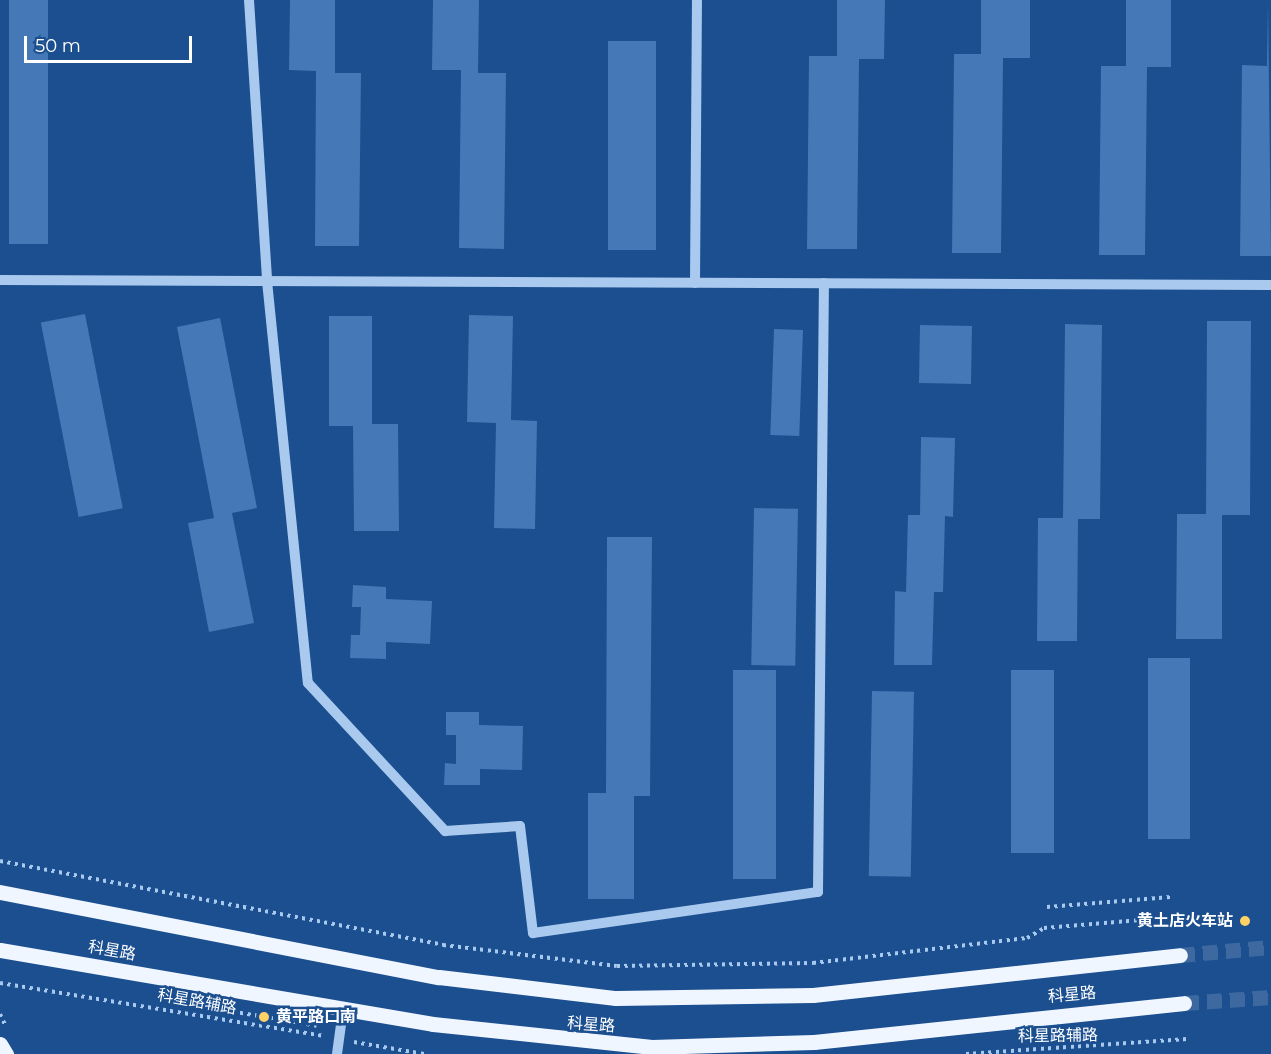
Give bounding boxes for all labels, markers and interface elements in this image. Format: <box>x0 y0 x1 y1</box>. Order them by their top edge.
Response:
scale bar <box>27 24 195 62</box>
text: 50 m <box>35 35 81 57</box>
place label: 黄土店火车站 <box>1137 911 1233 931</box>
marker: 黄土店火车站 <box>1238 914 1252 928</box>
street label: 科星路 <box>87 937 137 965</box>
street label: 科星路 <box>1047 983 1097 1007</box>
street label: 科星路辅路 <box>156 986 238 1018</box>
place label: 黄平路口南 <box>276 1007 356 1027</box>
marker: 黄平路口南 <box>257 1010 271 1024</box>
street label: 科星路 <box>566 1014 616 1036</box>
street label: 科星路辅路 <box>1018 1026 1098 1046</box>

